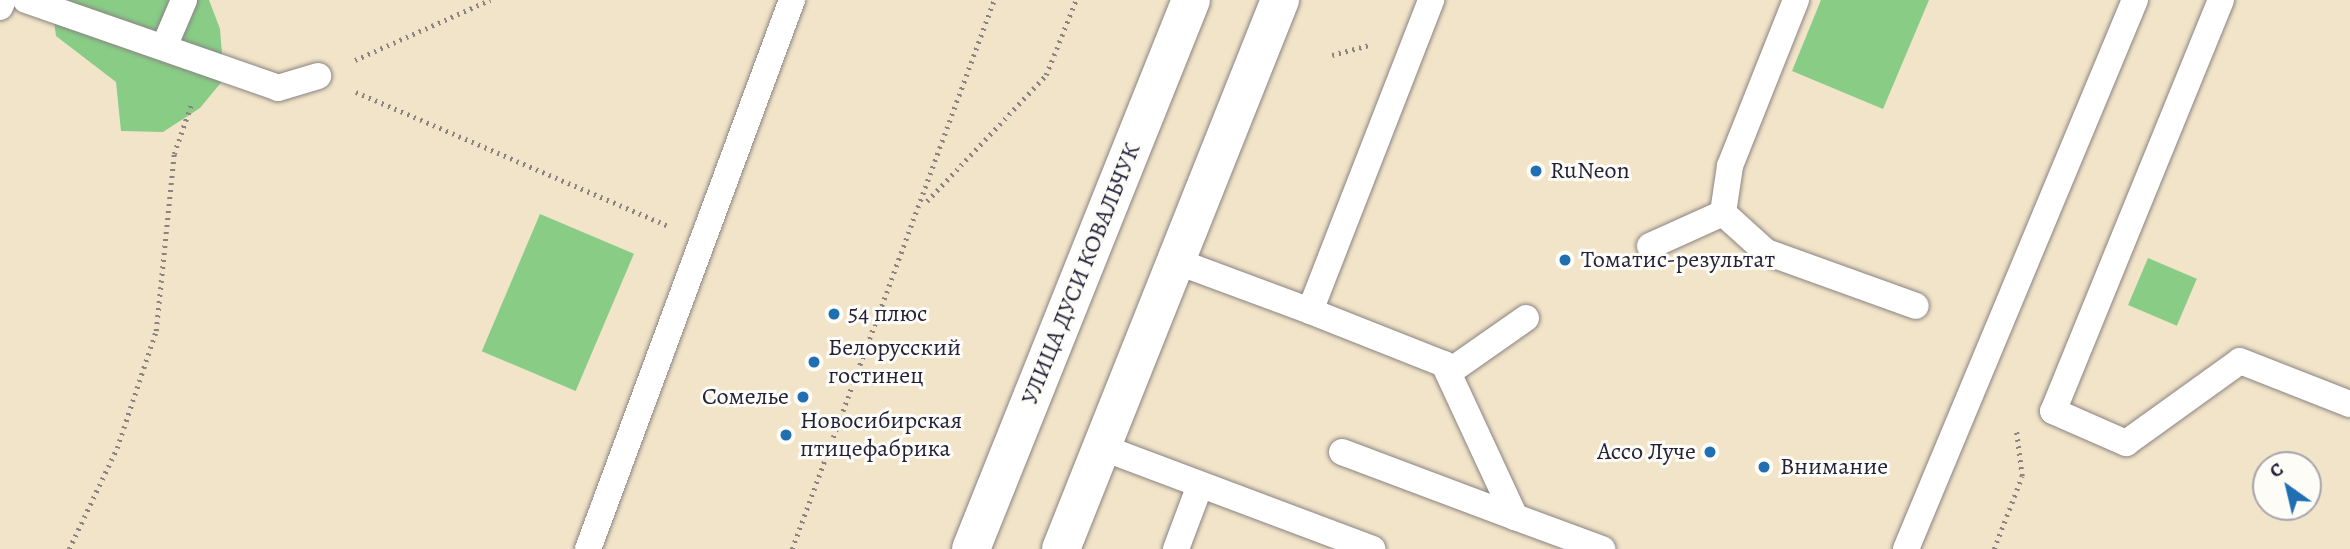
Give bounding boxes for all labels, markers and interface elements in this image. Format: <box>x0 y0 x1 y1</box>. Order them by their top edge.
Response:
street label: УЛИЦА ДУСИ КОВАЛЬЧУК <box>1015 139 1147 409</box>
place label: RuNeon <box>1550 157 1630 185</box>
marker: RuNeon <box>1528 163 1544 179</box>
place label: Томатис-результат <box>1581 246 1775 274</box>
marker: Томатис-результат <box>1555 250 1575 270</box>
place label: 54 плюс <box>848 300 927 328</box>
marker: 54 плюс <box>826 306 842 322</box>
place label: Белорусский гостинец <box>828 334 961 390</box>
marker: Белорусский гостинец <box>806 354 822 370</box>
place label: Сомелье <box>702 383 789 411</box>
marker: Сомелье <box>795 389 811 405</box>
place label: Новосибирская птицефабрика <box>800 407 962 463</box>
marker: Новосибирская птицефабрика <box>778 427 794 443</box>
place label: Ассо Луче <box>1597 438 1696 466</box>
marker: Ассо Луче <box>1702 444 1718 460</box>
north arrow <box>2252 451 2322 521</box>
place label: Внимание <box>1780 453 1888 481</box>
text: С <box>2264 456 2289 484</box>
marker: Внимание <box>1754 457 1774 477</box>

